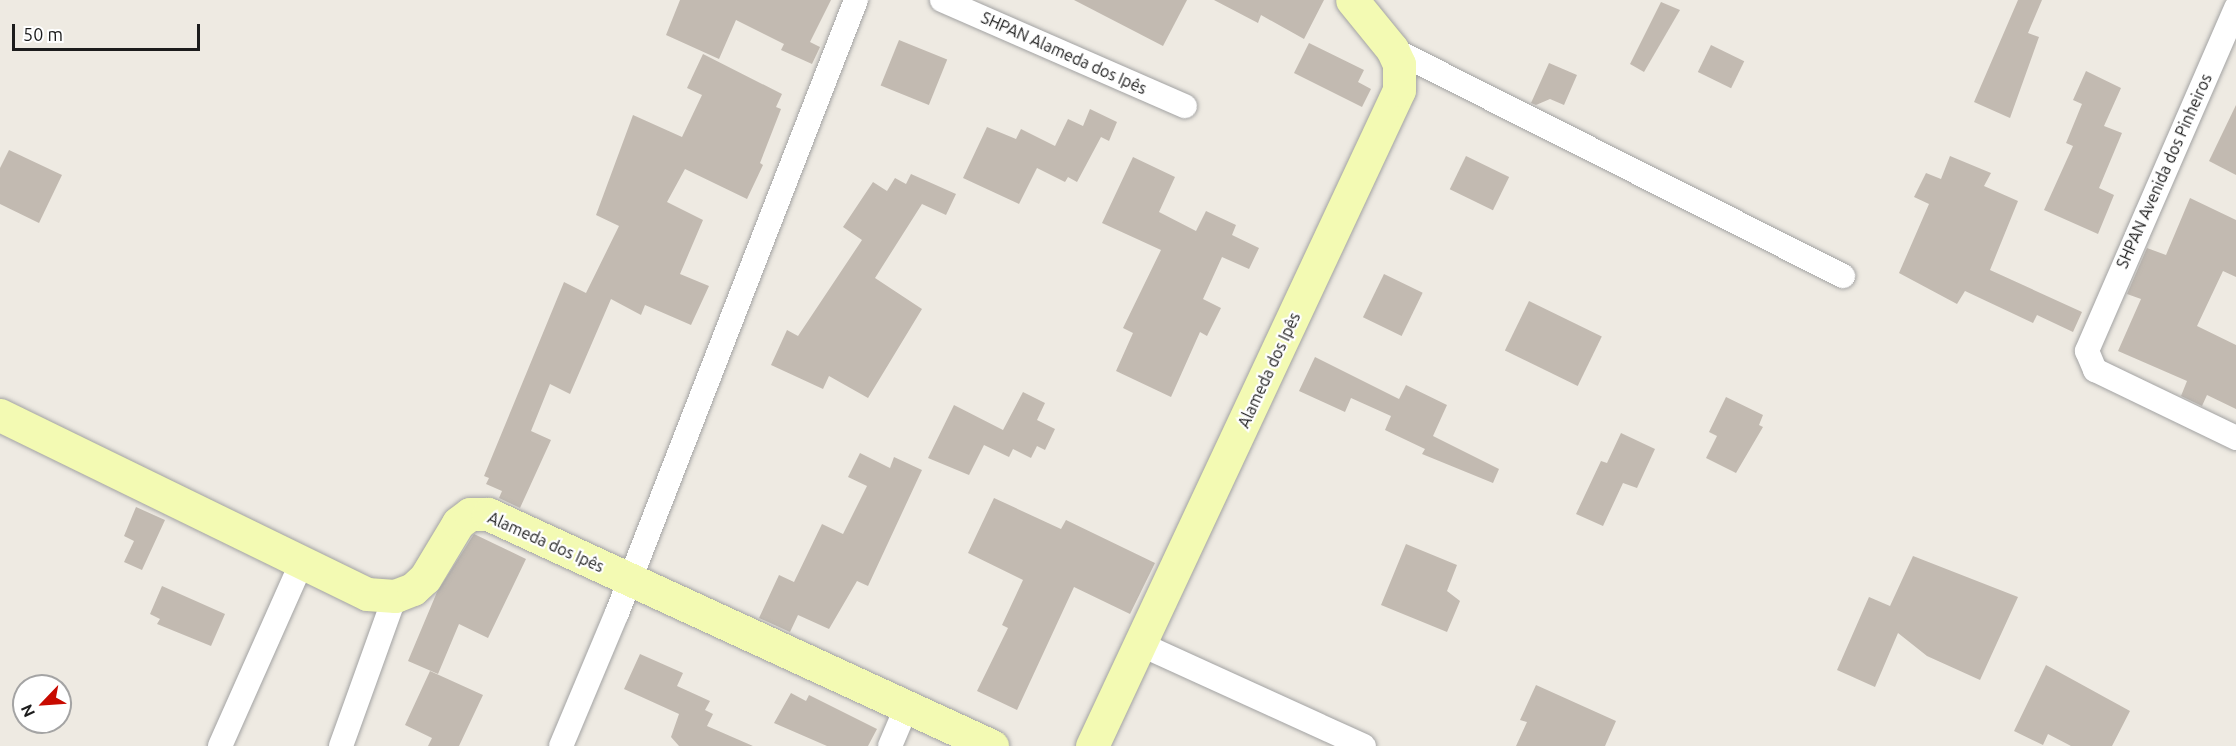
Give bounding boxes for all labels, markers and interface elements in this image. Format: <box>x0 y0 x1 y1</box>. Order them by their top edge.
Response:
street label: SHPAN Alameda dos Ipês <box>978 8 1150 98</box>
scale bar <box>15 12 202 50</box>
text: 50 m <box>23 24 63 44</box>
street label: SHPAN Avenida dos Pinheiros <box>2112 71 2216 271</box>
street label: Alameda dos Ipês <box>1234 309 1304 431</box>
street label: Alameda dos Ipês <box>485 508 607 576</box>
north arrow <box>12 674 72 734</box>
text: N <box>17 702 38 720</box>

